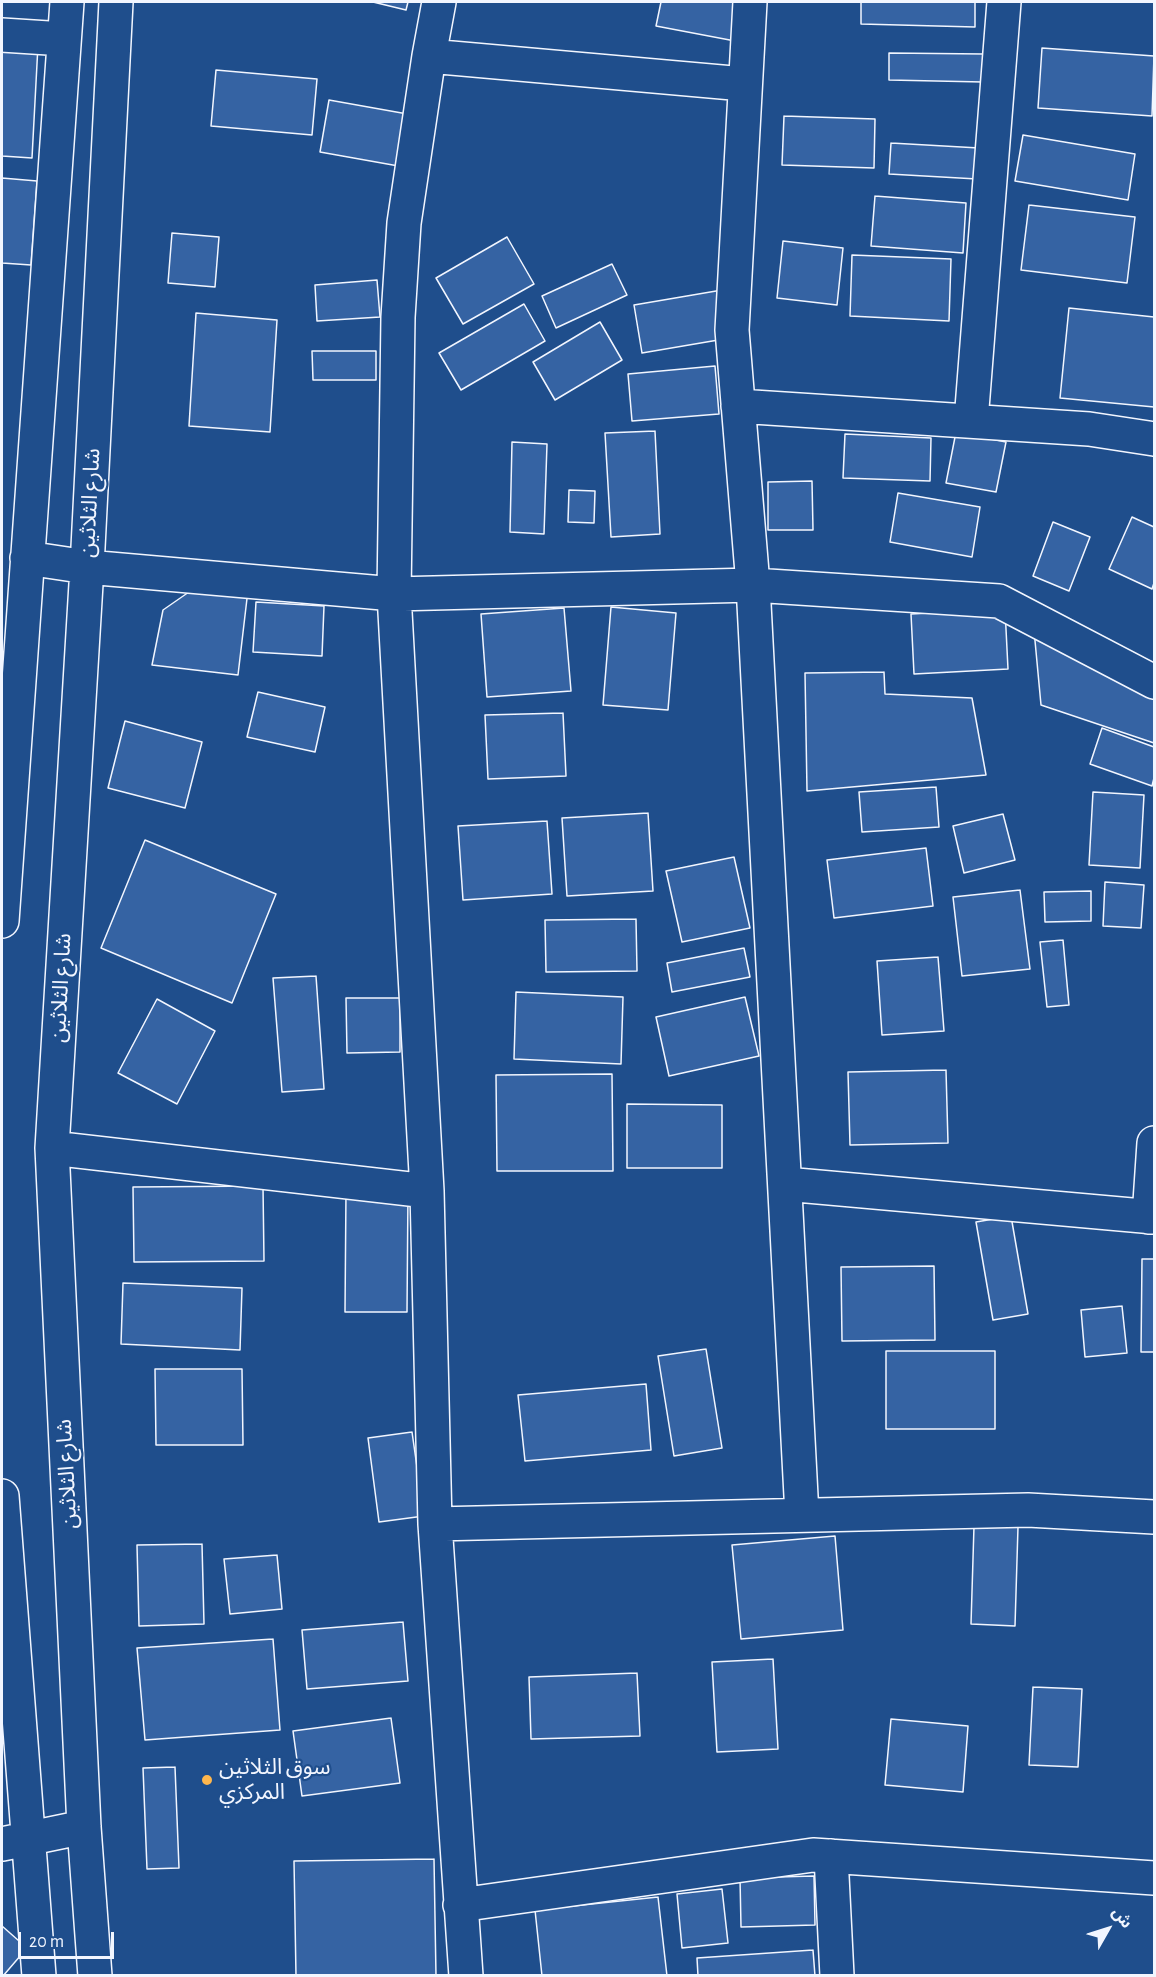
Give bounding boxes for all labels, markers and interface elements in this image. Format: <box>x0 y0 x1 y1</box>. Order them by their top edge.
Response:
street label: شارع الثلاثين <box>74 448 106 558</box>
street label: شارع الثلاثين <box>45 933 77 1043</box>
street label: شارع الثلاثين <box>51 1419 83 1529</box>
place label: سوق الثلاثين المركزي <box>219 1754 330 1806</box>
marker: سوق الثلاثين المركزي <box>200 1773 214 1787</box>
north arrow <box>1078 1899 1138 1959</box>
text: ش <box>1109 1904 1135 1931</box>
scale bar <box>21 1920 117 1958</box>
text: 20 m <box>29 1933 64 1951</box>

